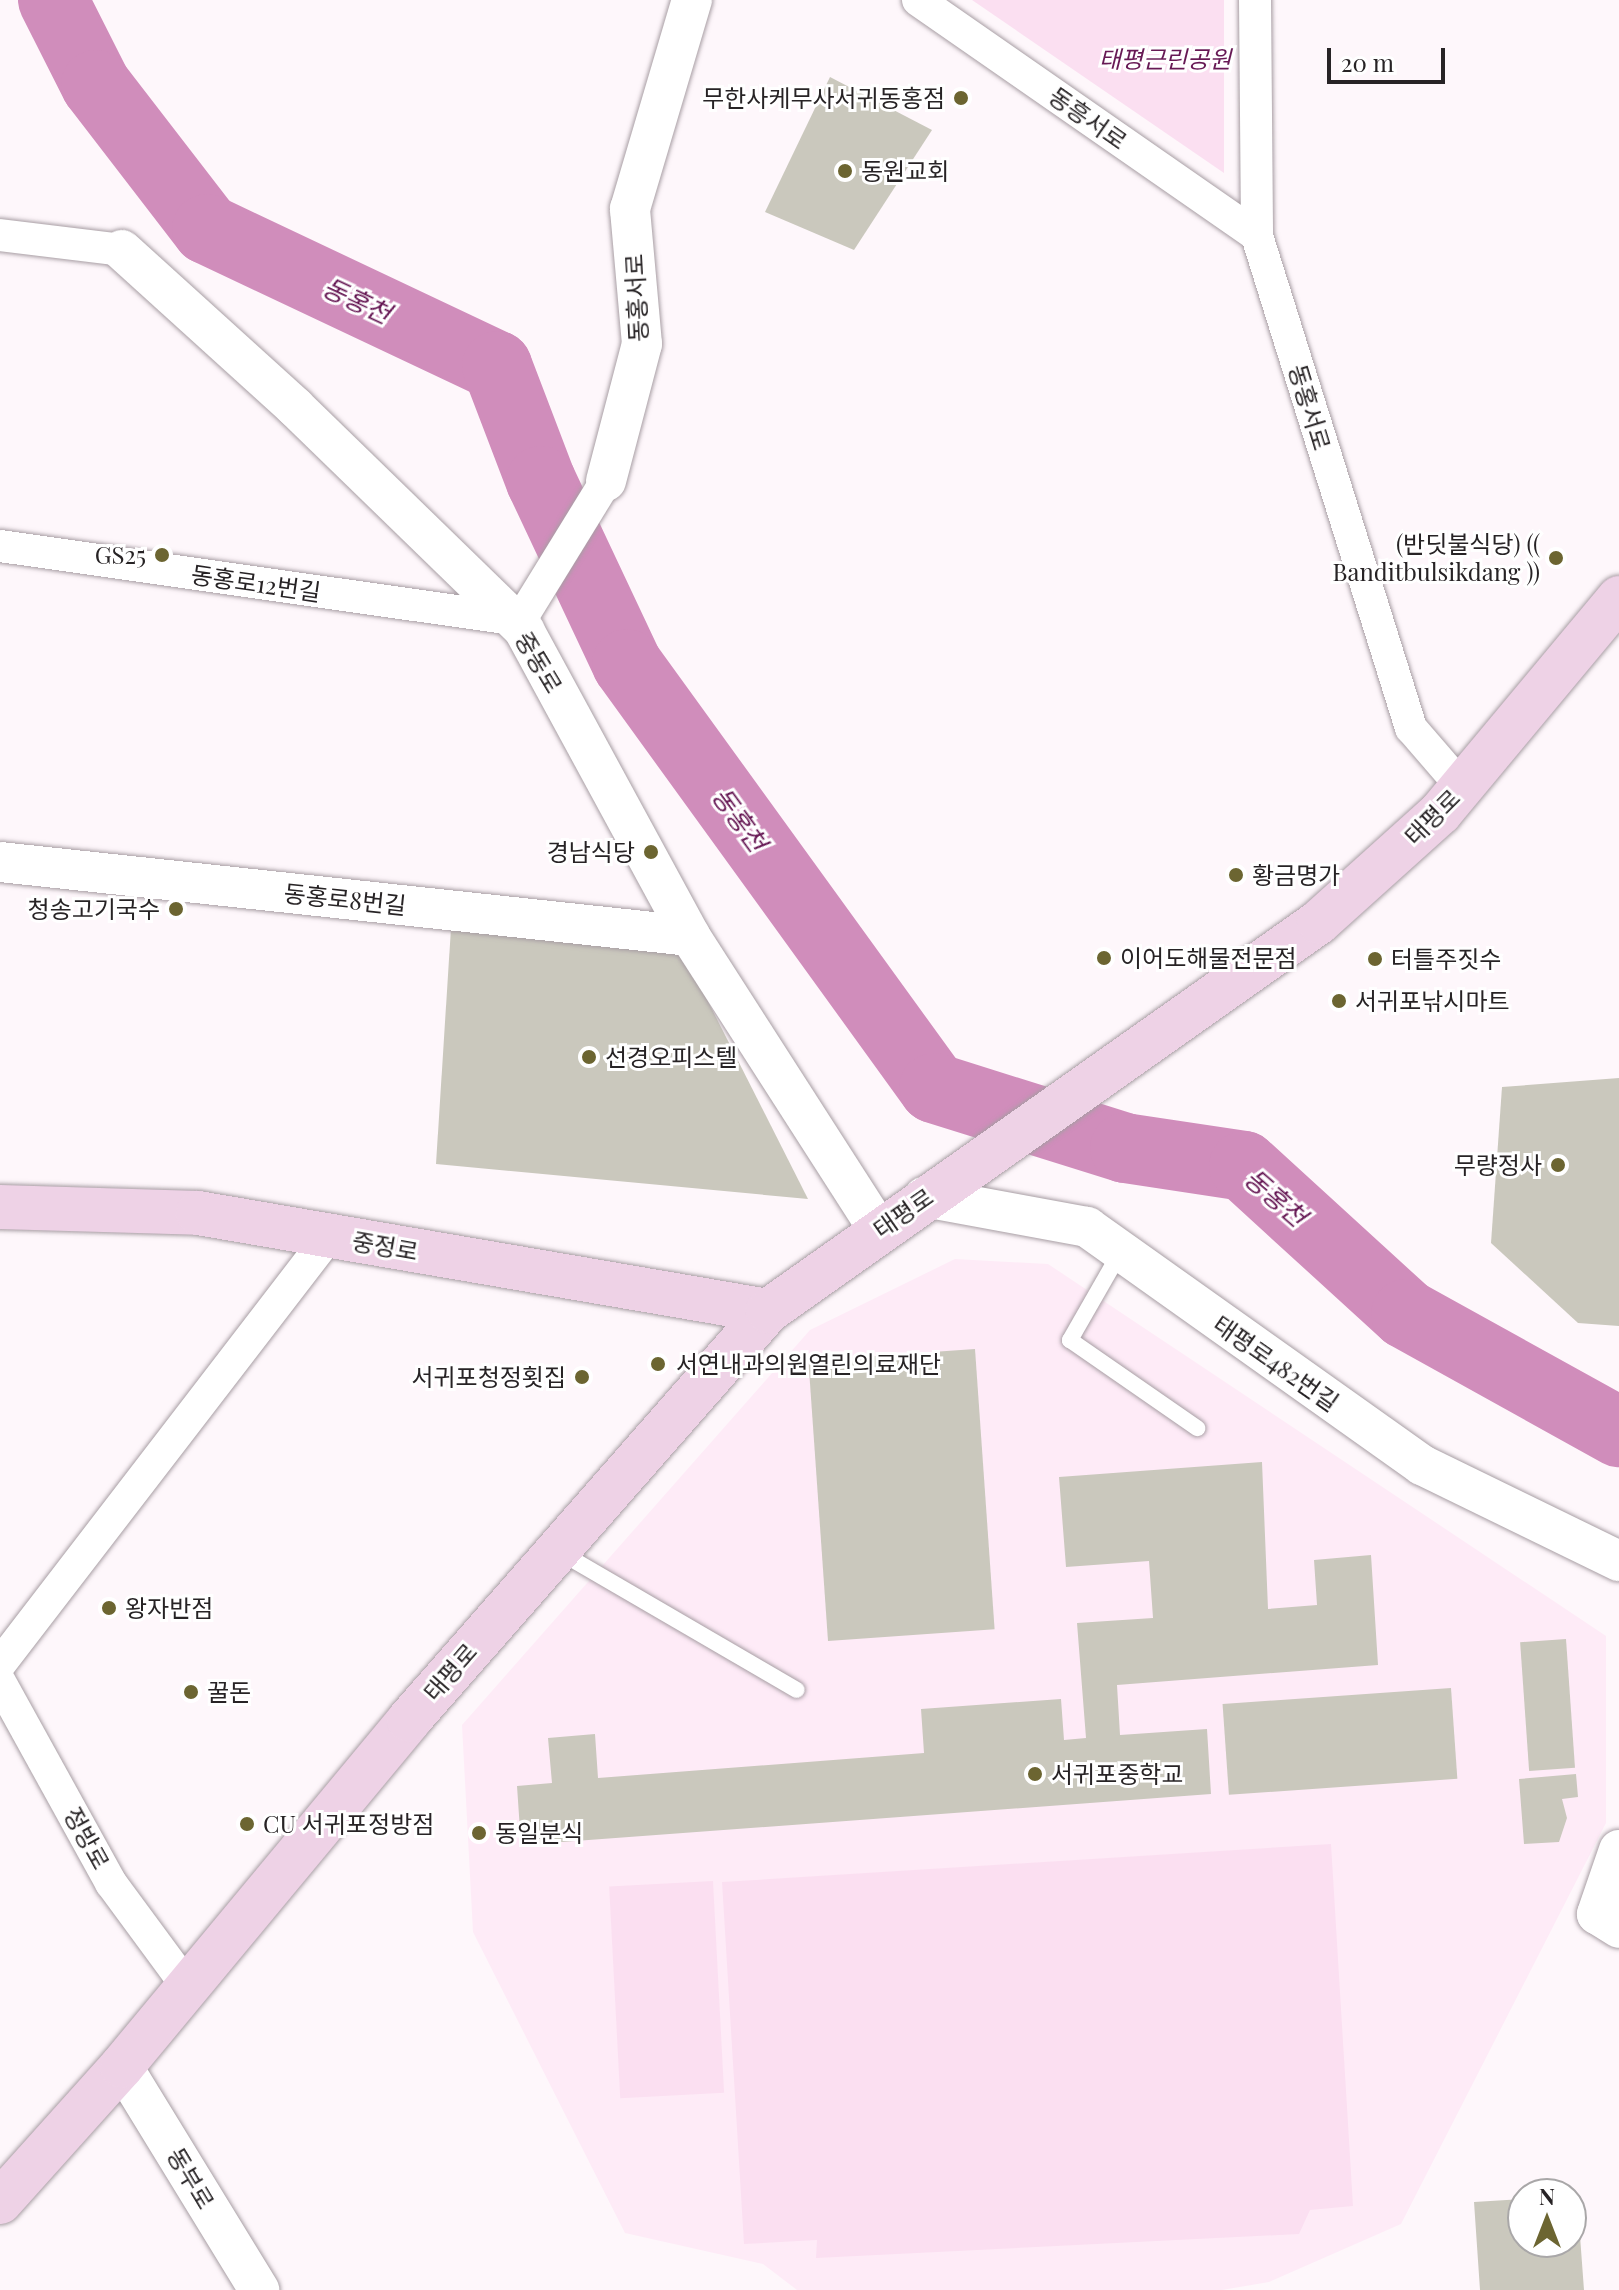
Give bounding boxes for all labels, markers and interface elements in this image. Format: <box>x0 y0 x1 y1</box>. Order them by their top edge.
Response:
scale bar <box>1331 32 1449 82</box>
park label: 태평근린공원 <box>1099 45 1231 73</box>
text: 20 m <box>1341 46 1394 78</box>
street label: 동흥서로 <box>1044 81 1132 155</box>
place label: 무한사케무사서귀동홍점 <box>702 84 945 112</box>
marker: 무한사케무사서귀동홍점 <box>952 89 970 107</box>
place label: 동원교회 <box>861 157 949 185</box>
marker: 동원교회 <box>836 162 854 180</box>
street label: 동홍서로 <box>619 253 653 343</box>
water label: 동홍천 <box>318 271 396 329</box>
street label: 동홍서로 <box>1283 361 1337 453</box>
place label: (반딧불식당) (( Banditbulsikdang )) <box>1333 530 1540 586</box>
place label: GS25 <box>95 541 146 569</box>
marker: GS25 <box>153 546 171 564</box>
marker: (반딧불식당) (( Banditbulsikdang )) <box>1547 549 1565 567</box>
street label: 동홍로12번길 <box>189 560 323 606</box>
street label: 중동로 <box>510 626 568 698</box>
water label: 동홍천 <box>706 781 774 857</box>
street label: 태평로 <box>1398 783 1466 851</box>
place label: 경남식당 <box>547 838 635 866</box>
marker: 경남식당 <box>642 843 660 861</box>
place label: 황금명가 <box>1252 861 1340 889</box>
marker: 황금명가 <box>1227 866 1245 884</box>
street label: 동홍로8번길 <box>282 878 408 920</box>
place label: 청송고기국수 <box>28 895 160 923</box>
marker: 청송고기국수 <box>167 900 185 918</box>
place label: 이어도해물전문점 <box>1120 944 1297 972</box>
place label: 터틀주짓수 <box>1391 945 1501 973</box>
marker: 이어도해물전문점 <box>1095 949 1113 967</box>
marker: 터틀주짓수 <box>1366 950 1384 968</box>
place label: 서귀포낚시마트 <box>1355 987 1510 1015</box>
marker: 서귀포낚시마트 <box>1330 992 1348 1010</box>
place label: 선경오피스텔 <box>605 1043 737 1071</box>
marker: 선경오피스텔 <box>580 1048 598 1066</box>
place label: 무량정사 <box>1454 1151 1542 1179</box>
marker: 무량정사 <box>1549 1156 1567 1174</box>
water label: 동홍천 <box>1239 1162 1313 1232</box>
street label: 태평로 <box>868 1182 938 1244</box>
street label: 중정로 <box>350 1226 420 1266</box>
street label: 태평로482번길 <box>1208 1309 1344 1417</box>
place label: 서연내과의원열린의료재단 <box>676 1350 941 1378</box>
marker: 서연내과의원열린의료재단 <box>647 1353 669 1375</box>
place label: 서귀포청정횟집 <box>411 1363 566 1391</box>
marker: 서귀포청정횟집 <box>573 1368 591 1386</box>
place label: 왕자반점 <box>125 1594 213 1622</box>
marker: 왕자반점 <box>100 1599 118 1617</box>
street label: 태평로 <box>417 1638 483 1706</box>
place label: 꿀돈 <box>207 1678 251 1706</box>
marker: 꿀돈 <box>182 1683 200 1701</box>
place label: 서귀포중학교 <box>1051 1760 1183 1788</box>
marker: 서귀포중학교 <box>1026 1765 1044 1783</box>
street label: 정방로 <box>58 1802 116 1874</box>
place label: CU 서귀포정방점 <box>263 1810 434 1838</box>
marker: CU 서귀포정방점 <box>238 1815 256 1833</box>
place label: 동일분식 <box>495 1819 583 1847</box>
marker: 동일분식 <box>470 1824 488 1842</box>
street label: 동부로 <box>162 2142 220 2214</box>
north arrow <box>1507 2178 1587 2258</box>
text: N <box>1539 2181 1555 2211</box>

